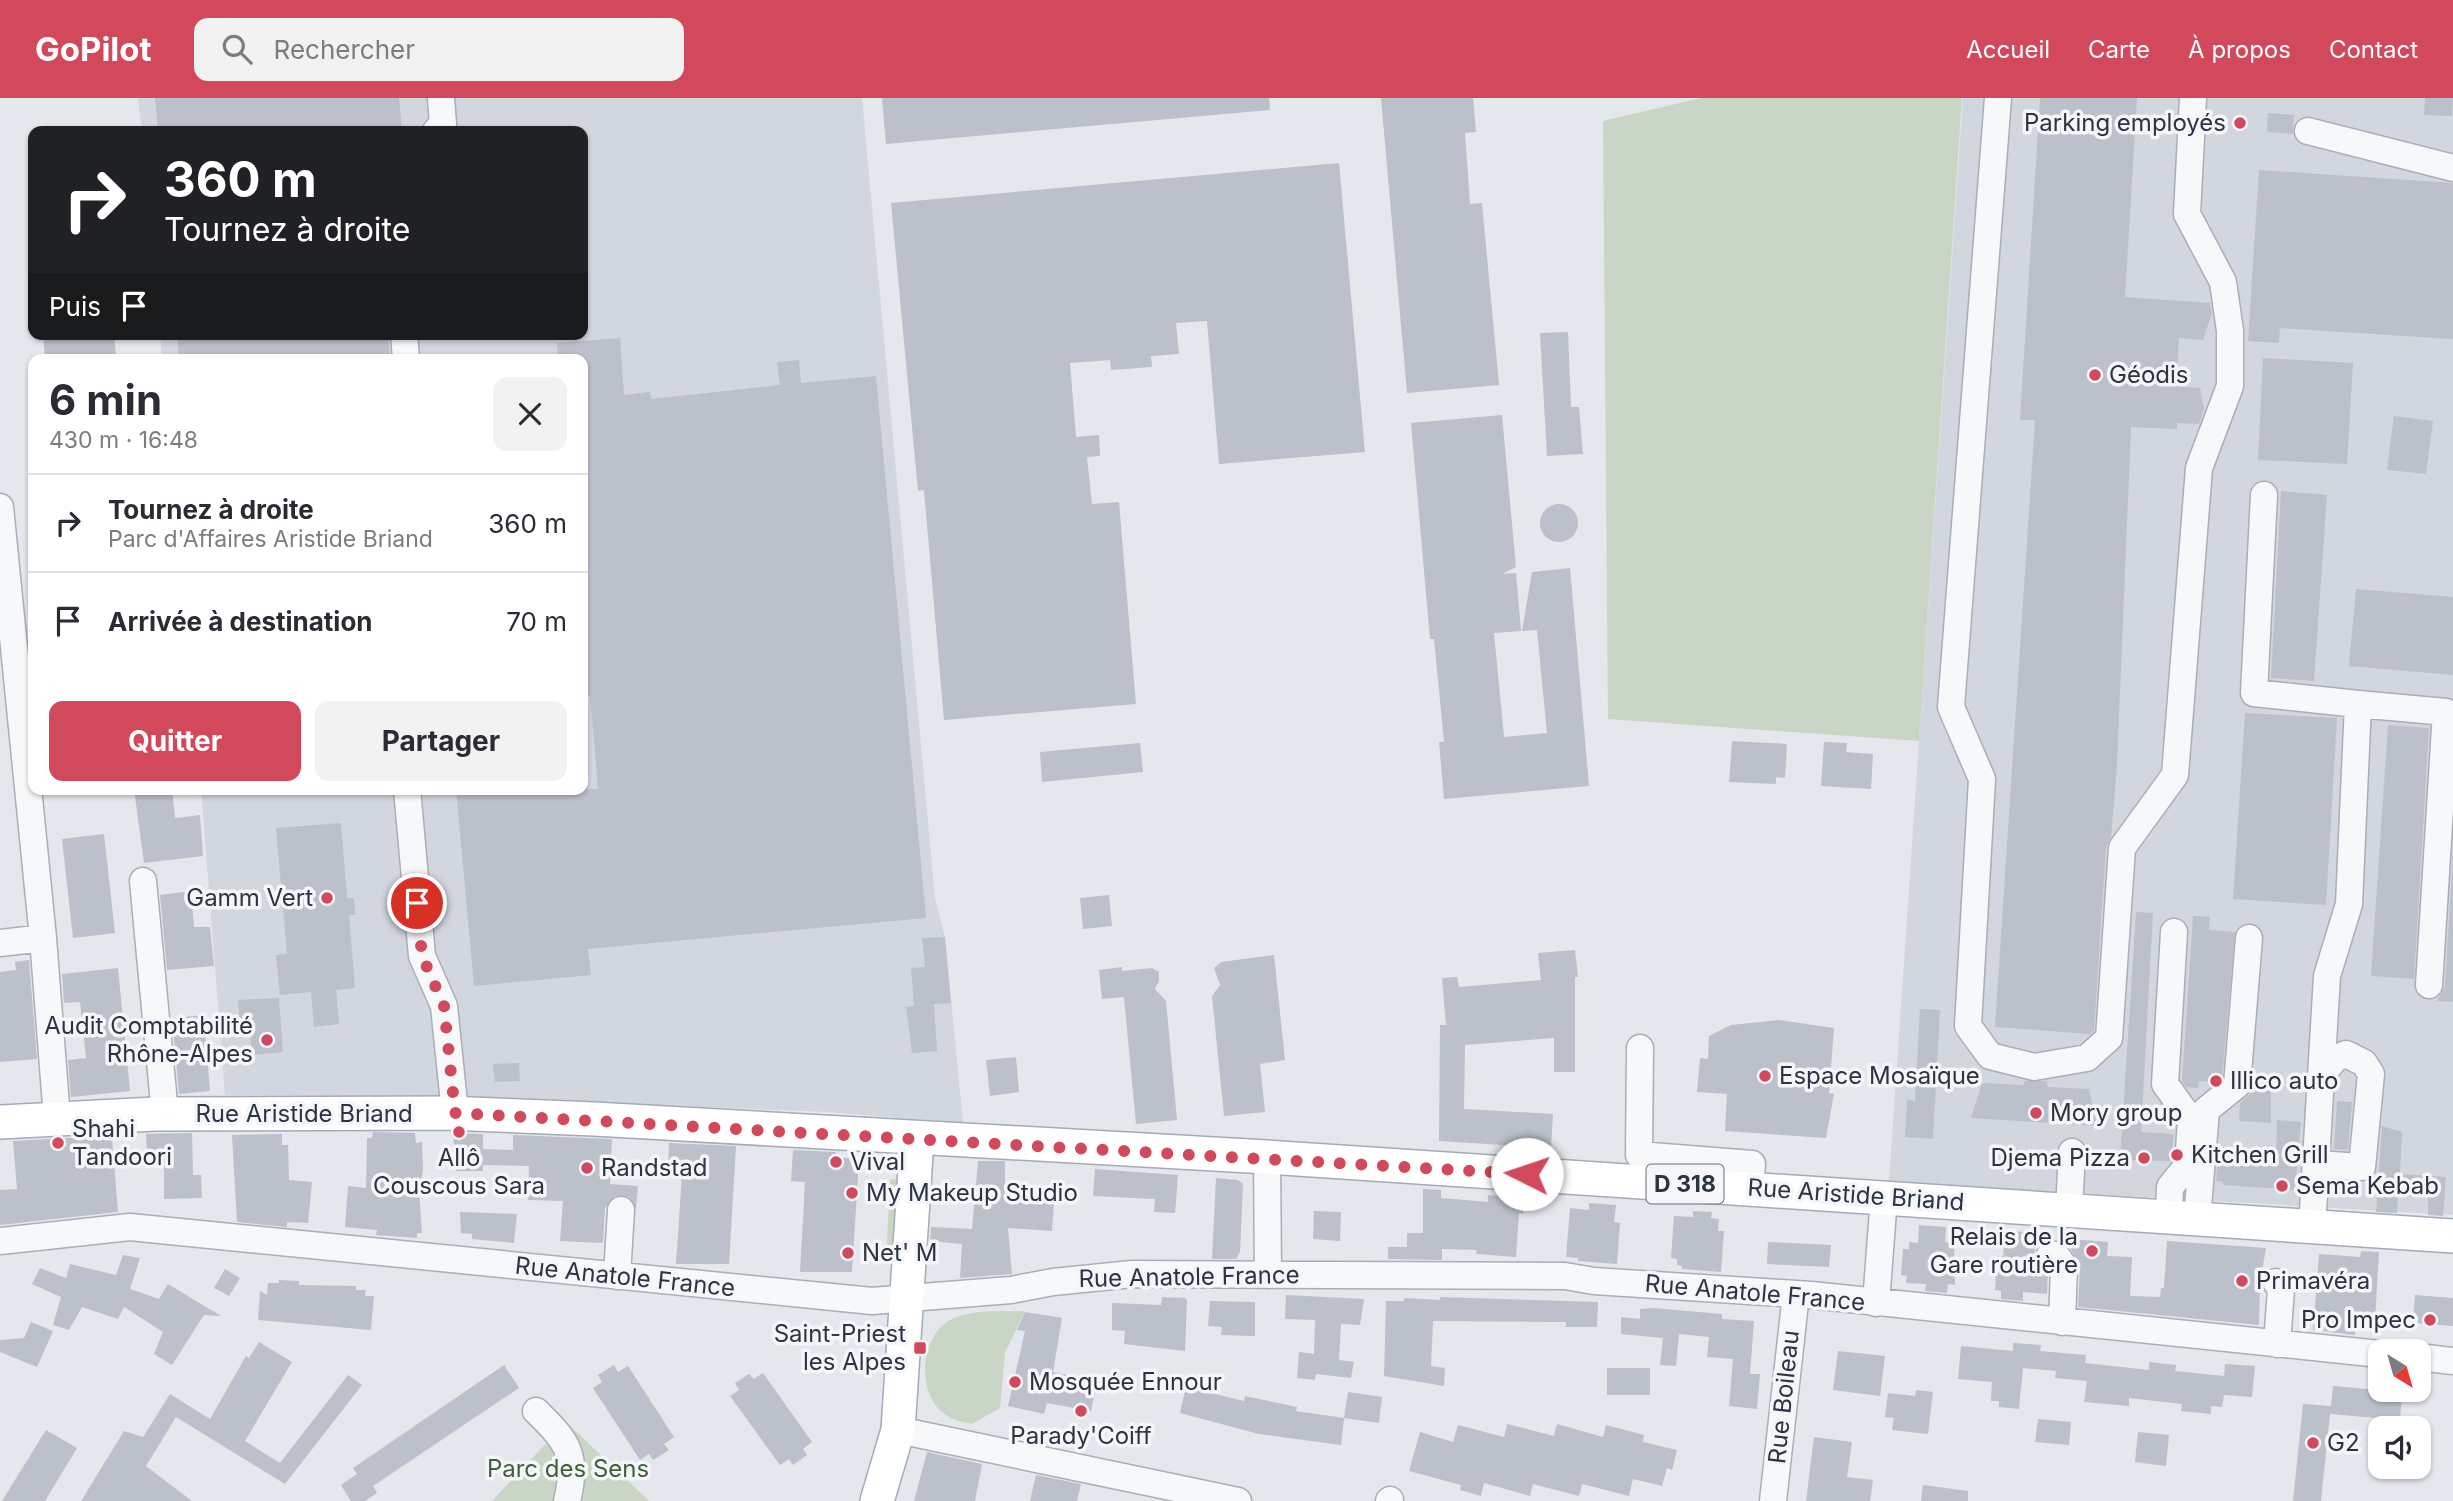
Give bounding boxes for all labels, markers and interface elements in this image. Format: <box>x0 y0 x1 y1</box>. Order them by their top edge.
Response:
search box <box>194 18 684 81</box>
text: GoPilot <box>35 29 152 69</box>
icon: search <box>218 30 256 68</box>
text: Rechercher <box>274 34 415 65</box>
text: Accueil <box>1966 35 2050 64</box>
text: Carte <box>2088 35 2150 64</box>
text: À propos <box>2188 35 2291 64</box>
text: Contact <box>2329 35 2418 64</box>
place label: Parking employés <box>2024 108 2226 137</box>
marker: Parking employés <box>2232 115 2248 131</box>
text: 360 m <box>164 150 317 209</box>
icon: right <box>49 154 140 245</box>
text: Tournez à droite <box>164 210 410 249</box>
icon: arrive <box>115 287 153 325</box>
text: Puis <box>49 291 101 322</box>
place label: Géodis <box>2109 360 2188 389</box>
marker: Géodis <box>2087 367 2103 383</box>
text: 6 min <box>49 374 162 425</box>
button: close <box>493 377 567 451</box>
text: 430 m · 16:48 <box>49 426 198 454</box>
text: Tournez à droite <box>108 494 314 525</box>
icon: right <box>49 504 87 542</box>
text: 360 m <box>488 508 567 539</box>
text: Parc d'Affaires Aristide Briand <box>108 525 433 553</box>
icon: arrive <box>49 602 87 640</box>
text: Arrivée à destination <box>108 606 373 637</box>
text: 70 m <box>506 606 567 637</box>
button: Quitter <box>49 701 301 781</box>
button: Partager <box>315 701 567 781</box>
pin <box>387 873 447 933</box>
place label: Gamm Vert <box>186 883 313 912</box>
icon: arrive <box>398 884 436 922</box>
marker: Gamm Vert <box>319 890 335 906</box>
place label: Audit Comptabilité Rhône-Alpes <box>44 1011 253 1068</box>
marker: Audit Comptabilité Rhône-Alpes <box>259 1032 275 1048</box>
place label: Espace Mosaïque <box>1779 1061 1980 1090</box>
place label: Illico auto <box>2230 1066 2338 1095</box>
marker: Espace Mosaïque <box>1757 1068 1773 1084</box>
marker: Illico auto <box>2208 1073 2224 1089</box>
place label: Mory group <box>2050 1098 2182 1127</box>
street label: Rue Aristide Briand <box>195 1099 413 1128</box>
marker: Mory group <box>2028 1105 2044 1121</box>
place label: Shahi Tandoori <box>72 1114 172 1171</box>
marker: Allô Couscous Sara <box>451 1124 467 1140</box>
marker: Shahi Tandoori <box>50 1135 66 1151</box>
position arrow <box>1490 1137 1564 1211</box>
place label: Kitchen Grill <box>2191 1140 2329 1169</box>
place label: Allô Couscous Sara <box>373 1143 545 1200</box>
place label: Djema Pizza <box>1991 1143 2130 1172</box>
place label: Vival <box>850 1147 905 1176</box>
marker: Kitchen Grill <box>2169 1147 2185 1163</box>
marker: Djema Pizza <box>2136 1150 2152 1166</box>
place label: Randstad <box>601 1153 708 1182</box>
marker: Vival <box>828 1154 844 1170</box>
marker: Randstad <box>579 1160 595 1176</box>
road number: D 318 <box>1646 1164 1724 1204</box>
place label: Sema Kebab <box>2296 1171 2439 1200</box>
street label: Rue Aristide Briand <box>1747 1172 1965 1217</box>
place label: My Makeup Studio <box>866 1178 1078 1207</box>
marker: Sema Kebab <box>2274 1178 2290 1194</box>
marker: My Makeup Studio <box>844 1185 860 1201</box>
place label: Relais de la Gare routière <box>1930 1222 2078 1279</box>
place label: Net' M <box>862 1238 938 1267</box>
marker: Relais de la Gare routière <box>2084 1243 2100 1259</box>
marker: Net' M <box>840 1245 856 1261</box>
street label: Rue Anatole France <box>514 1251 736 1302</box>
street label: Rue Anatole France <box>1078 1260 1300 1293</box>
place label: Primavéra <box>2256 1266 2370 1295</box>
street label: Rue Anatole France <box>1644 1268 1866 1317</box>
marker: Primavéra <box>2234 1273 2250 1289</box>
place label: Pro Impec <box>2301 1305 2416 1334</box>
marker: Pro Impec <box>2422 1312 2438 1328</box>
place label: Saint-Priest les Alpes <box>774 1319 906 1376</box>
street label: Rue Boileau <box>1762 1329 1805 1465</box>
north arrow <box>2368 1339 2431 1402</box>
map controls <box>2368 1339 2431 1479</box>
marker: Saint-Priest les Alpes <box>912 1340 928 1356</box>
place label: Mosquée Ennour <box>1029 1367 1222 1396</box>
marker: Mosquée Ennour <box>1007 1374 1023 1390</box>
marker: Parady'Coiff <box>1073 1403 1089 1419</box>
button: sound <box>2368 1416 2431 1479</box>
place label: Parady'Coiff <box>1010 1421 1152 1450</box>
place label: G2 <box>2327 1428 2360 1457</box>
marker: G2 <box>2305 1435 2321 1451</box>
park label: Parc des Sens <box>487 1454 649 1483</box>

